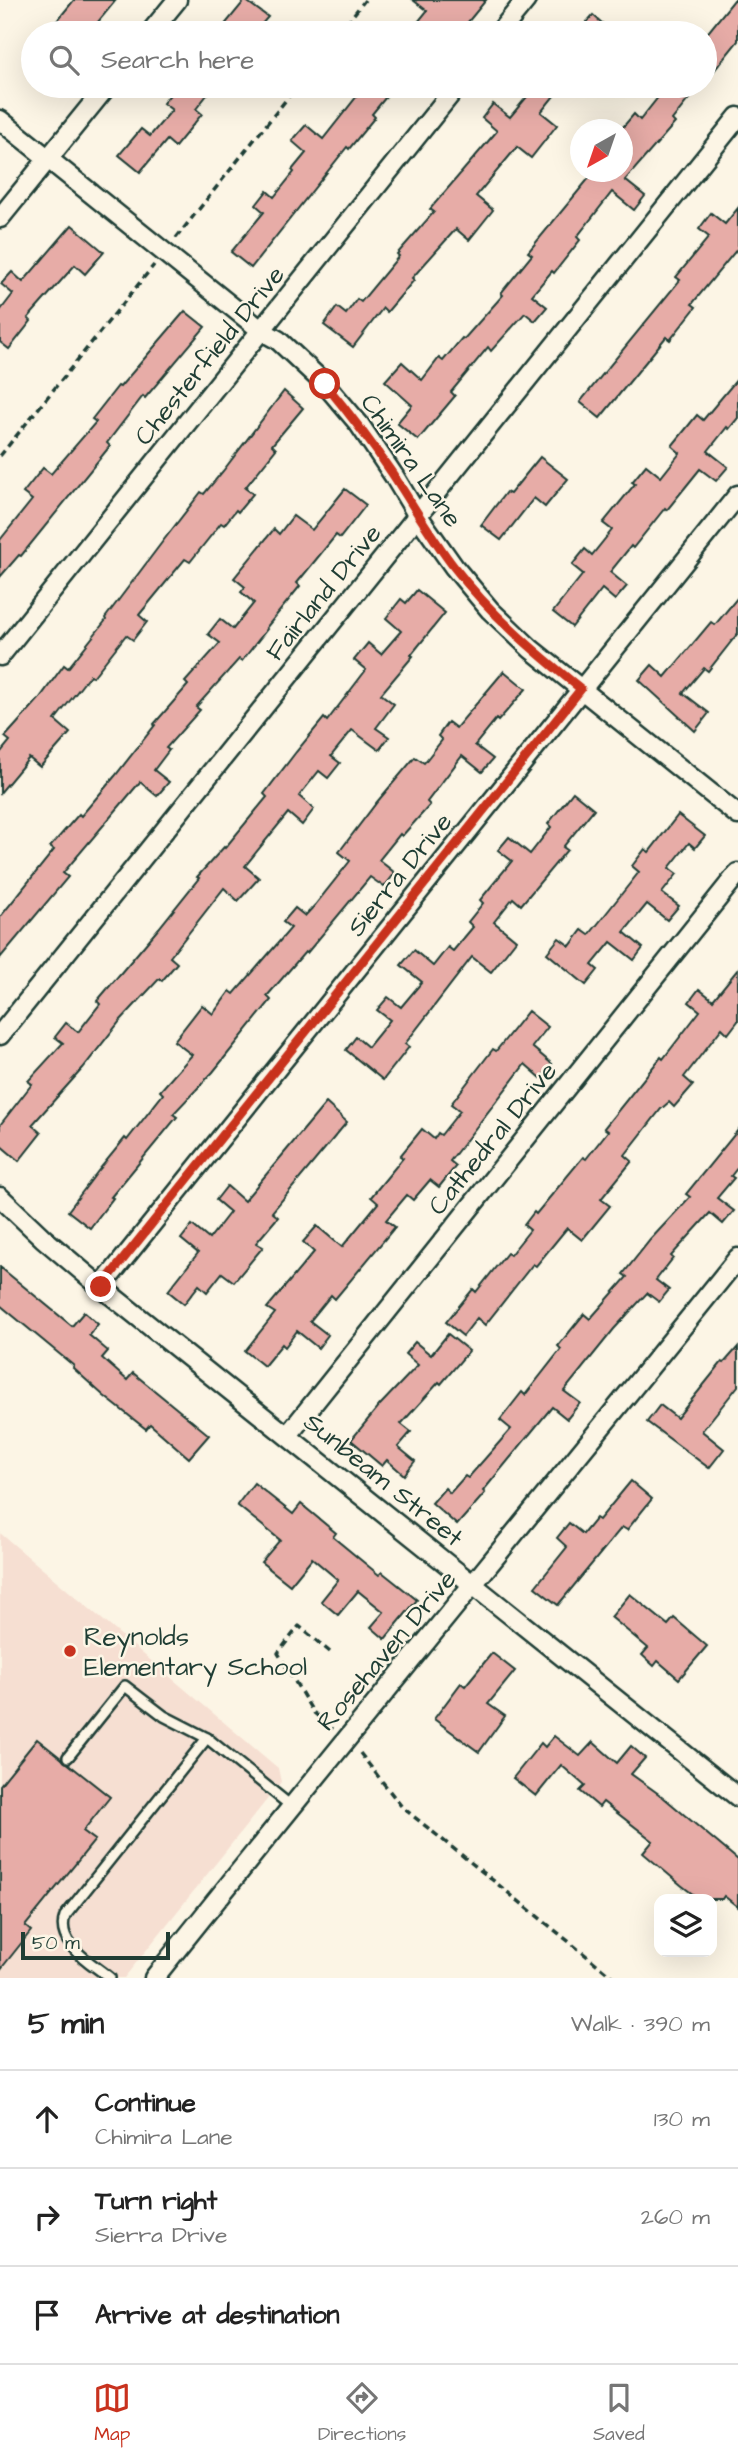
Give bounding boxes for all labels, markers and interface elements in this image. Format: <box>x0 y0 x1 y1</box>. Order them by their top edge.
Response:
search box <box>21 21 717 98</box>
icon: search <box>45 41 83 79</box>
text: Search here <box>101 42 254 78</box>
north arrow <box>570 119 633 182</box>
street label: Chesterfield Drive <box>126 258 293 453</box>
route start <box>309 368 340 399</box>
street label: Chimira Lane <box>352 386 471 535</box>
street label: Fairland Drive <box>257 517 390 669</box>
street label: Sierra Drive <box>339 805 461 944</box>
street label: Cathedral Drive <box>420 1055 566 1223</box>
route end <box>85 1271 116 1302</box>
street label: Sunbeam Street <box>296 1404 471 1556</box>
street label: Rosehaven Drive <box>309 1562 465 1739</box>
place label: Reynolds Elementary School <box>84 1619 307 1687</box>
marker: Reynolds Elementary School <box>62 1643 78 1659</box>
map controls <box>654 1894 717 1957</box>
button: layers <box>654 1894 717 1957</box>
scale bar <box>21 1929 170 1961</box>
text: 50 m <box>32 1930 80 1957</box>
text: 5 min <box>28 2003 104 2045</box>
text: Walk · 390 m <box>571 2008 710 2040</box>
text: Continue <box>95 2085 196 2121</box>
icon: ahead <box>28 2100 66 2138</box>
text: 130 m <box>654 2103 710 2135</box>
text: Chimira Lane <box>95 2121 233 2153</box>
text: Turn right <box>95 2183 217 2219</box>
icon: right <box>28 2198 66 2236</box>
text: 260 m <box>641 2201 710 2233</box>
text: Sierra Drive <box>95 2219 227 2251</box>
icon: arrive <box>28 2296 66 2334</box>
text: Arrive at destination <box>95 2297 340 2333</box>
tab: Map <box>93 2379 131 2448</box>
tab: Directions <box>318 2379 406 2448</box>
tab: Saved <box>593 2379 645 2448</box>

